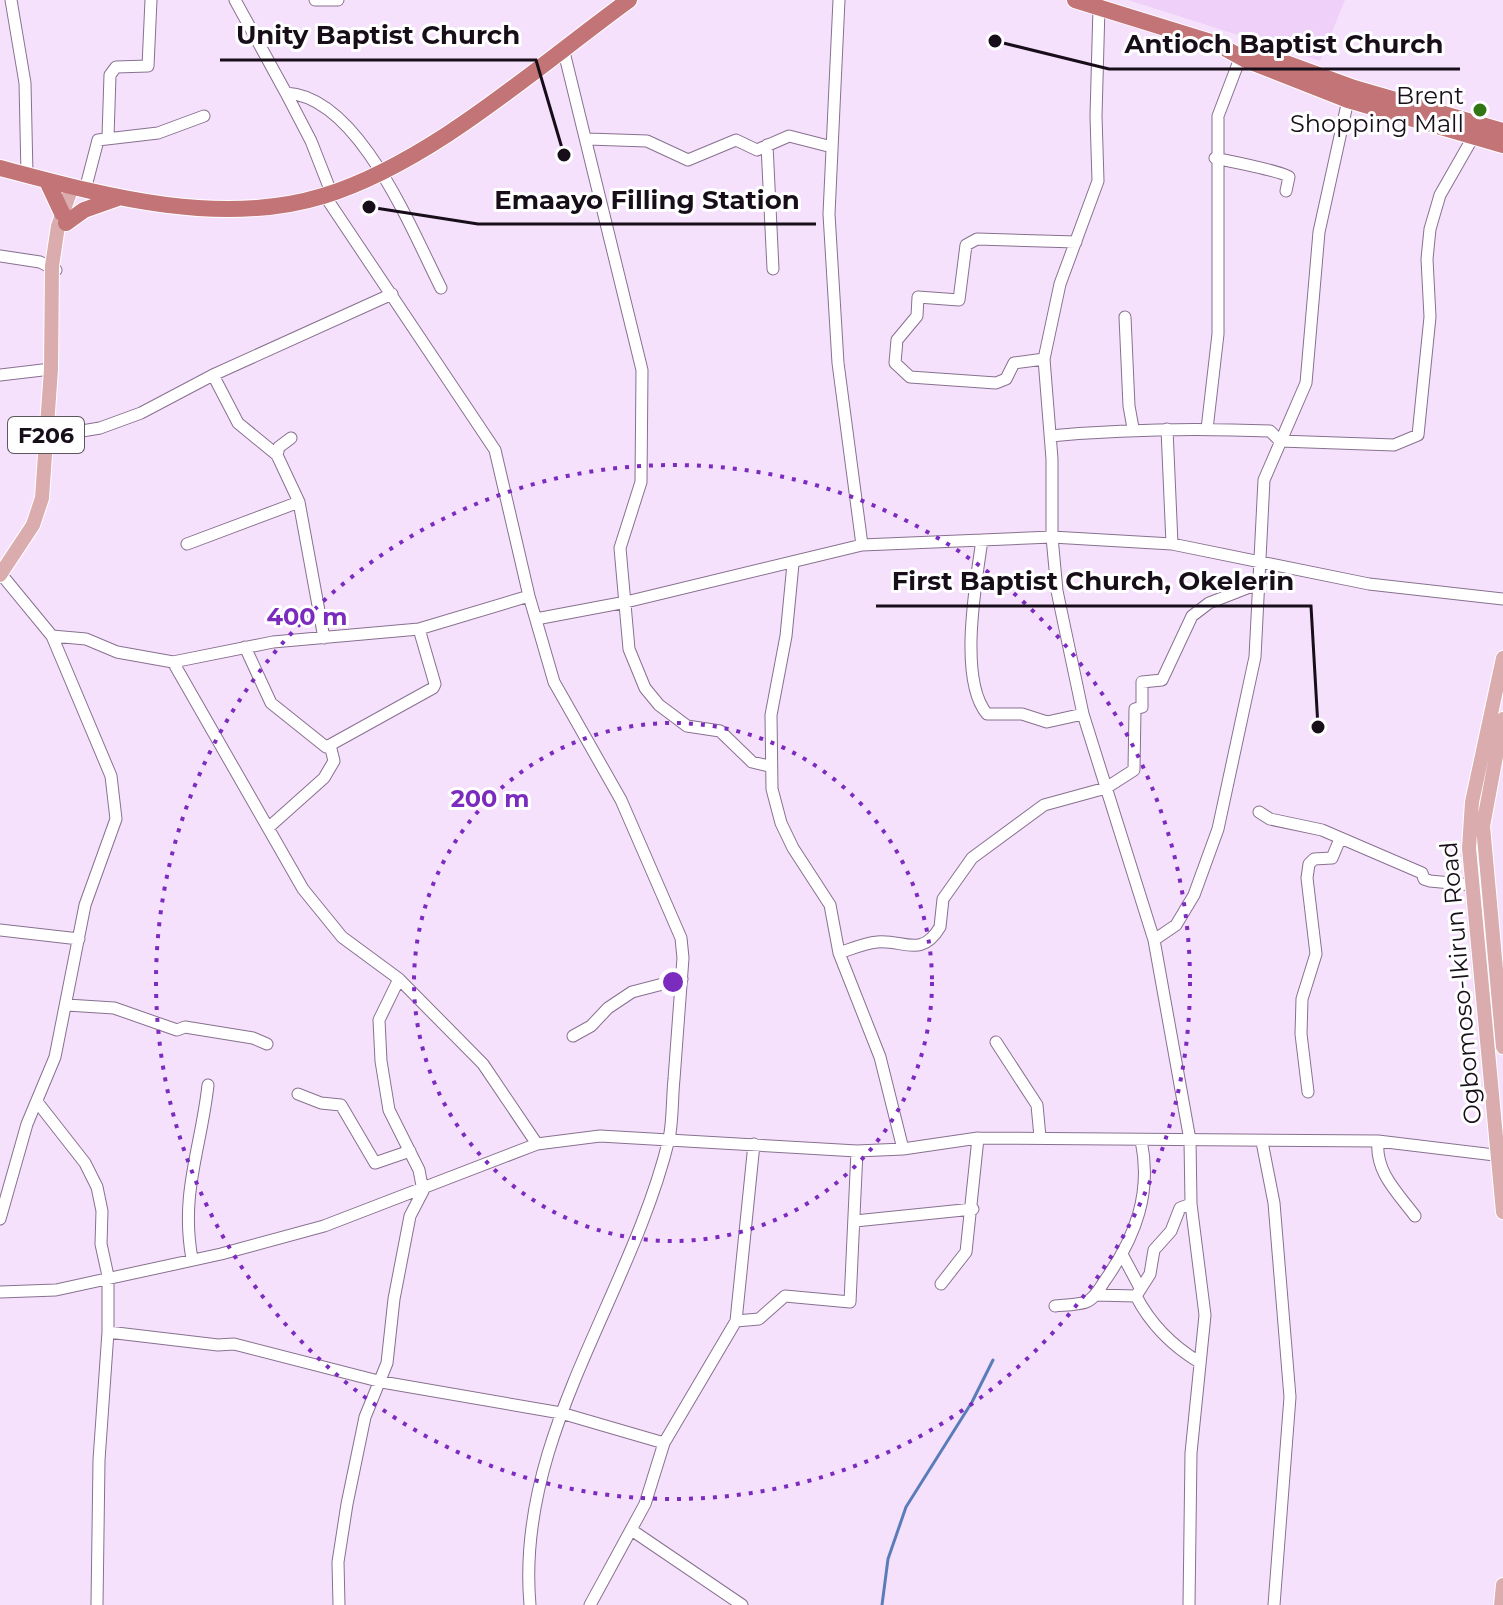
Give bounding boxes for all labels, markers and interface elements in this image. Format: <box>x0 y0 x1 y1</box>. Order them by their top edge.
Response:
callout: Unity Baptist Church <box>220 10 536 60</box>
text: Unity Baptist Church <box>236 19 520 51</box>
callout: Antioch Baptist Church <box>1109 19 1460 69</box>
text: Antioch Baptist Church <box>1124 28 1444 60</box>
place label: Brent Shopping Mall <box>1290 81 1464 138</box>
marker: Brent Shopping Mall <box>1471 101 1489 119</box>
callout: Emaayo Filling Station <box>478 174 816 224</box>
text: Emaayo Filling Station <box>494 184 800 216</box>
road number: F206 <box>8 417 84 453</box>
callout: First Baptist Church, Okelerin <box>876 556 1311 606</box>
text: First Baptist Church, Okelerin <box>892 565 1294 597</box>
text: 400 m <box>266 602 348 631</box>
text: 200 m <box>451 784 529 813</box>
street label: Ogbomoso-Ikirun Road <box>1434 840 1487 1126</box>
centre of rings <box>659 968 687 996</box>

